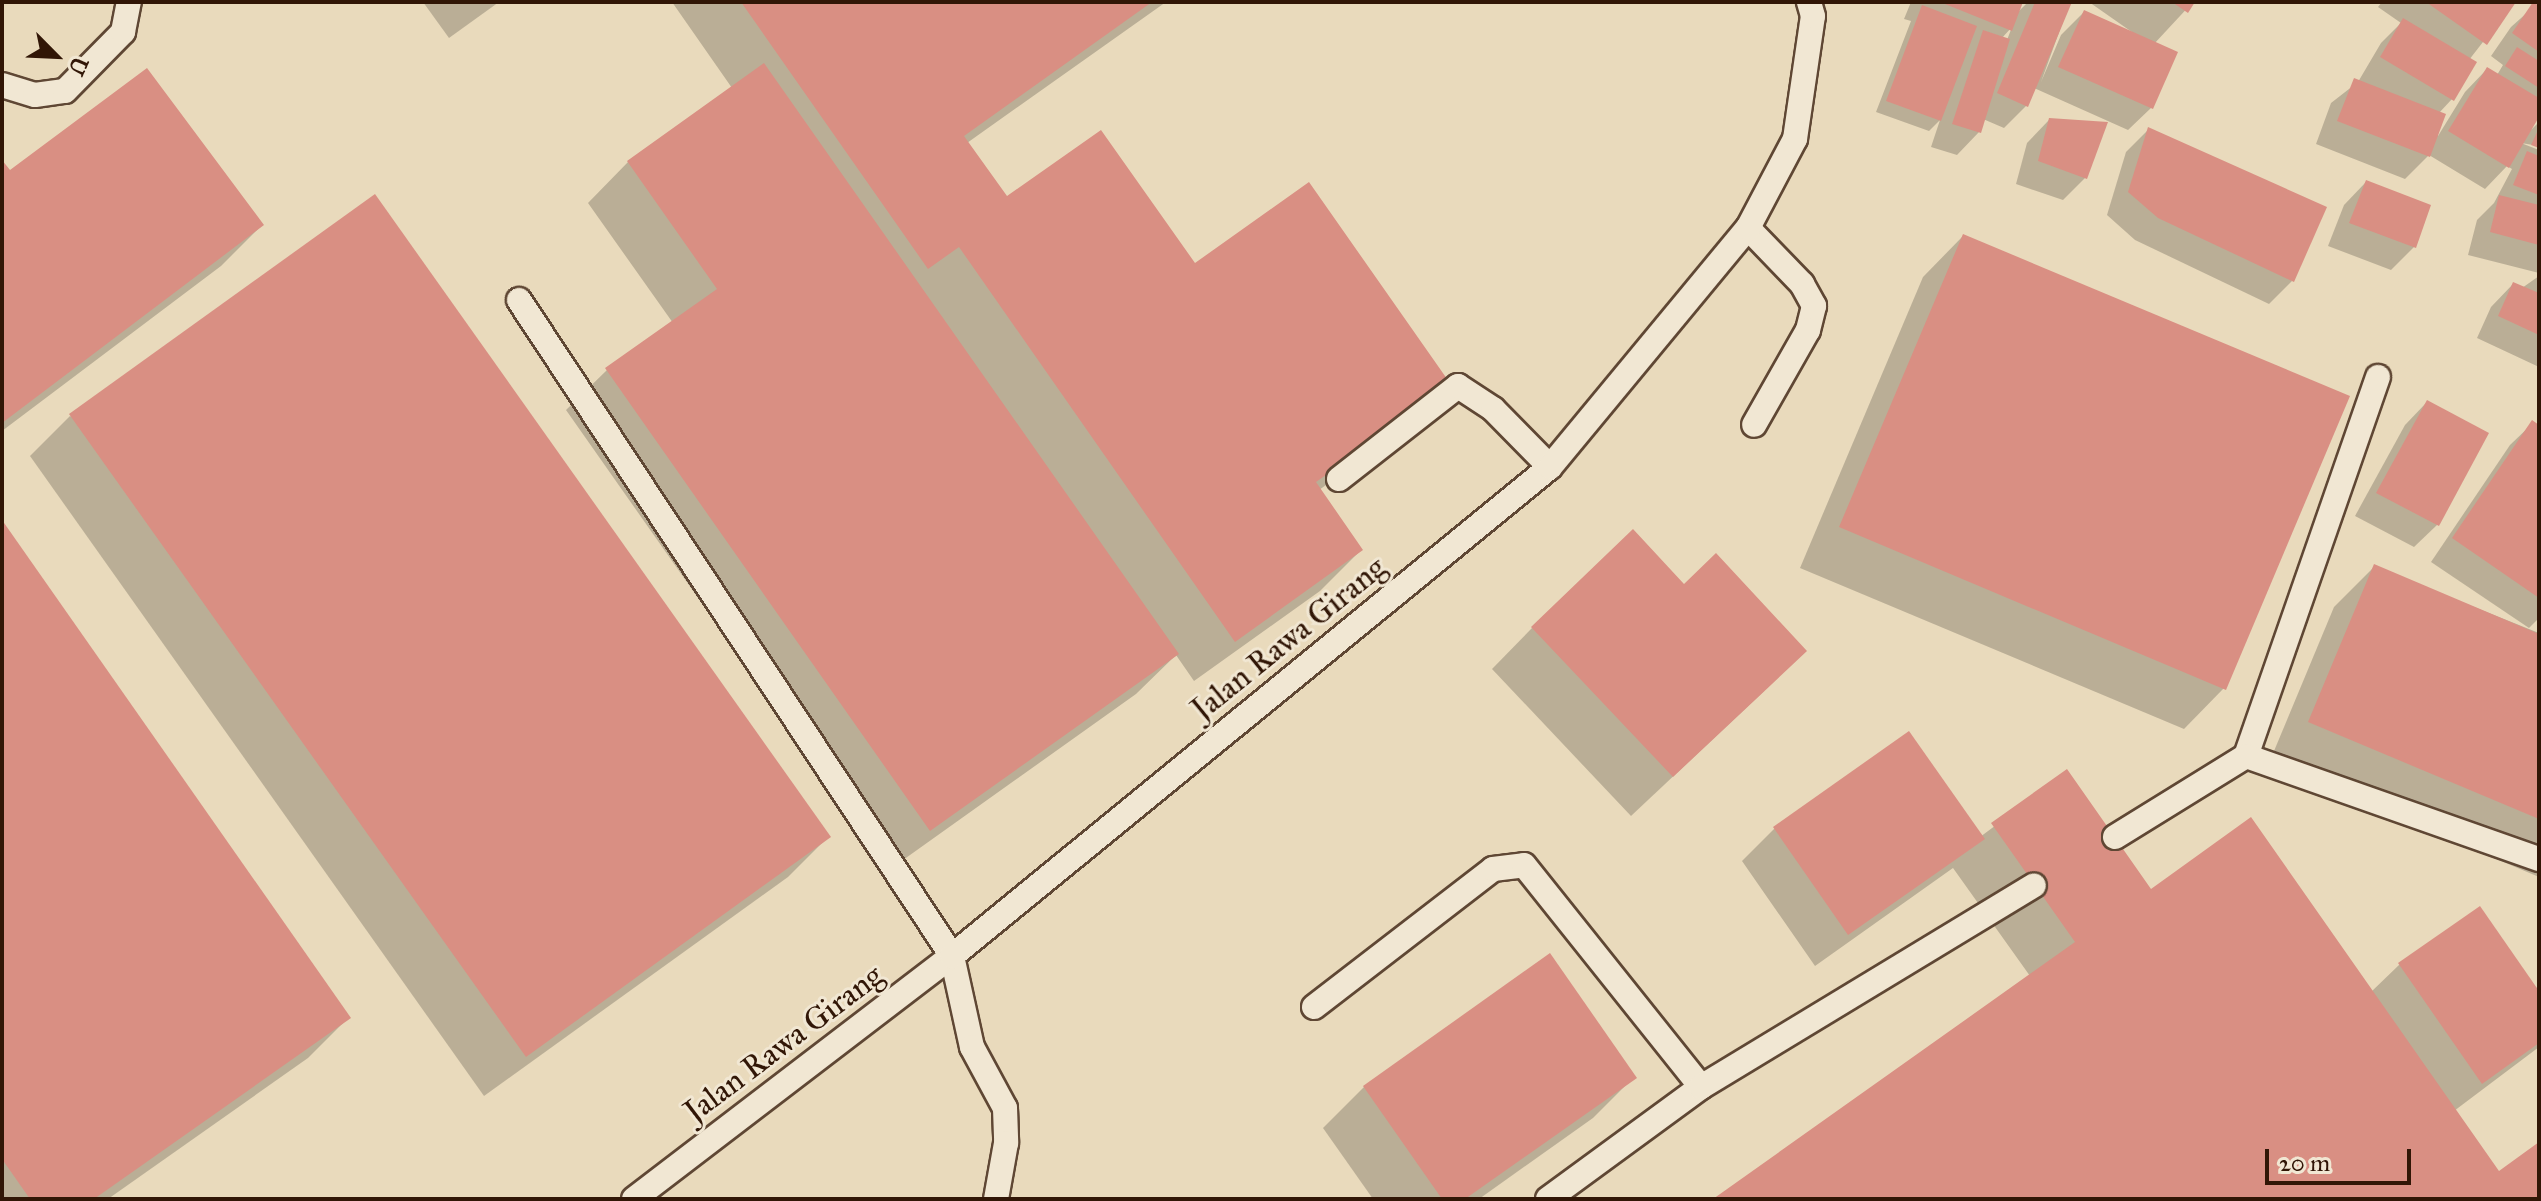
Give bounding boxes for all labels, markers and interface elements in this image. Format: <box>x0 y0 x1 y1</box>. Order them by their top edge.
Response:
north arrow <box>16 16 96 96</box>
text: U <box>63 53 94 79</box>
street label: Jalan Rawa Girang <box>1184 549 1394 729</box>
street label: Jalan Rawa Girang <box>677 957 891 1131</box>
scale bar <box>2269 1133 2415 1183</box>
text: 20 m <box>2279 1148 2330 1178</box>

